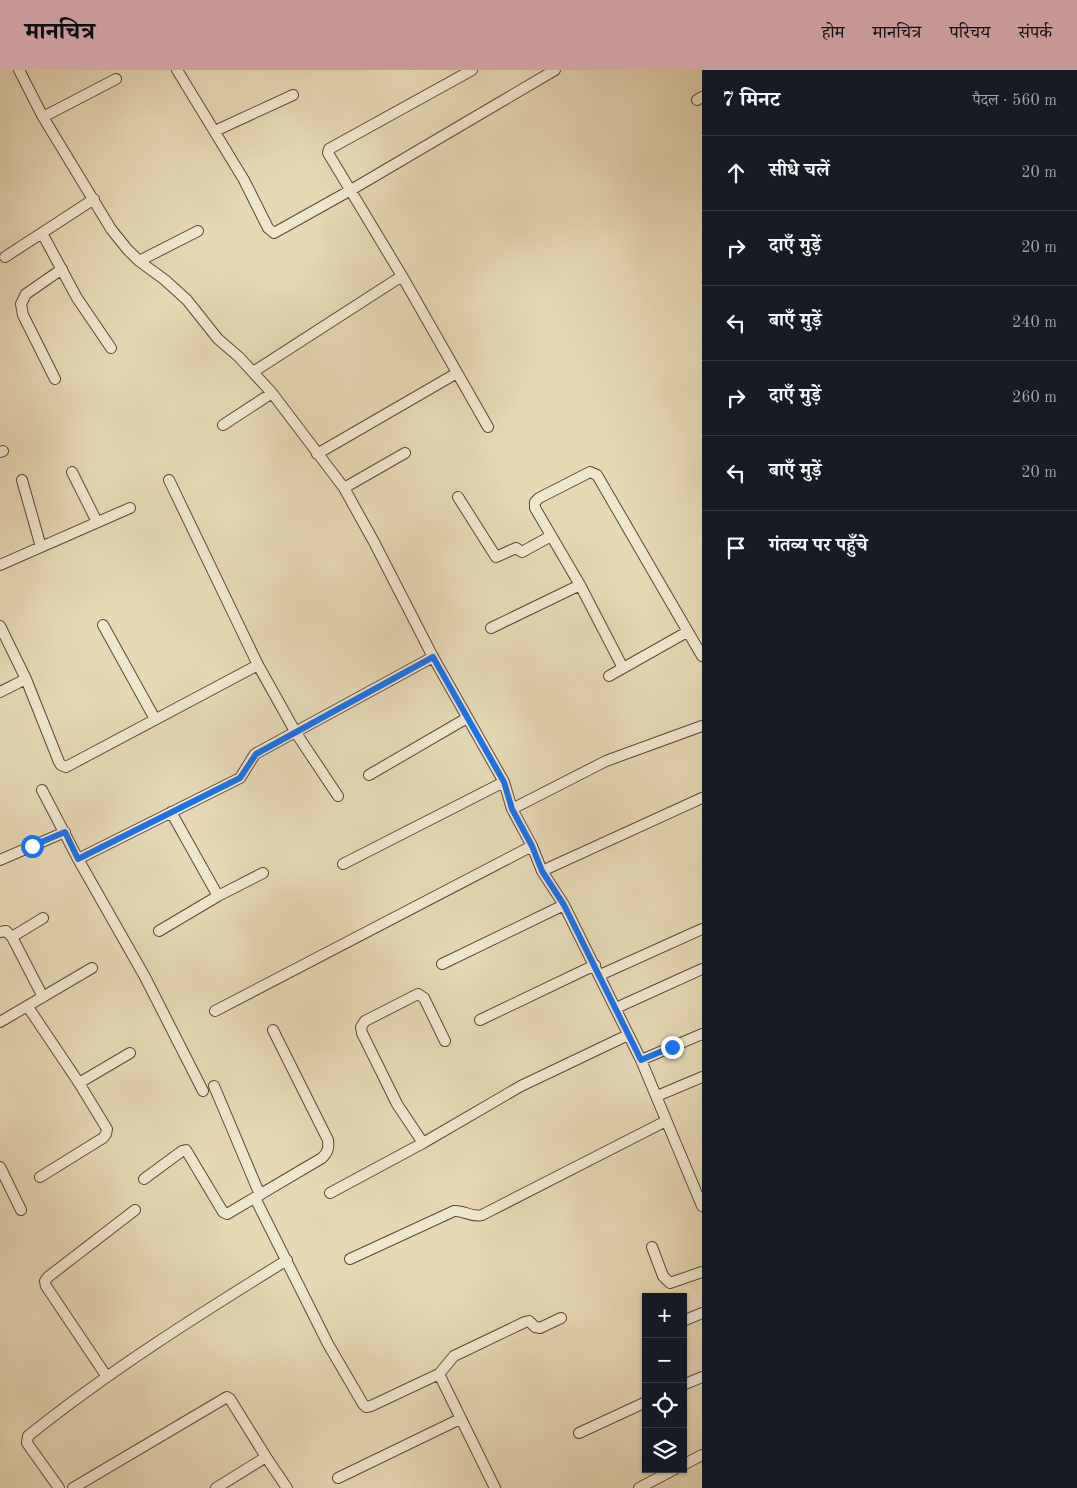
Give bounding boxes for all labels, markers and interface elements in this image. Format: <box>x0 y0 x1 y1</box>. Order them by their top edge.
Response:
text: मानचित्र <box>25 21 95 45</box>
text: होम <box>822 24 845 42</box>
text: मानचित्र <box>873 24 921 42</box>
text: परिचय <box>949 24 990 42</box>
text: संपर्क <box>1018 24 1052 42</box>
text: 7 मिनट <box>722 90 780 111</box>
text: पैदल · 560 m <box>972 93 1057 109</box>
icon: ahead <box>722 159 750 187</box>
text: सीधे चलें <box>769 162 829 181</box>
text: 20 m <box>1021 165 1057 181</box>
icon: right <box>722 234 750 262</box>
text: दाएँ मुड़ें <box>769 237 821 256</box>
text: 20 m <box>1021 240 1057 256</box>
icon: left <box>722 309 750 337</box>
text: बाएँ मुड़ें <box>769 312 821 331</box>
text: 240 m <box>1012 315 1057 331</box>
icon: right <box>722 384 750 412</box>
text: दाएँ मुड़ें <box>769 387 821 406</box>
text: 260 m <box>1012 390 1057 406</box>
icon: left <box>722 459 750 487</box>
text: बाएँ मुड़ें <box>769 462 821 481</box>
text: 20 m <box>1021 465 1057 481</box>
icon: arrive <box>722 534 750 562</box>
text: गंतव्य पर पहुँचे <box>769 537 868 556</box>
route start <box>21 835 44 858</box>
route end <box>661 1036 684 1059</box>
map controls <box>642 1293 687 1473</box>
button: + <box>642 1293 687 1338</box>
button: − <box>642 1338 687 1383</box>
button: locate <box>642 1383 687 1428</box>
button: layers <box>642 1428 687 1473</box>

